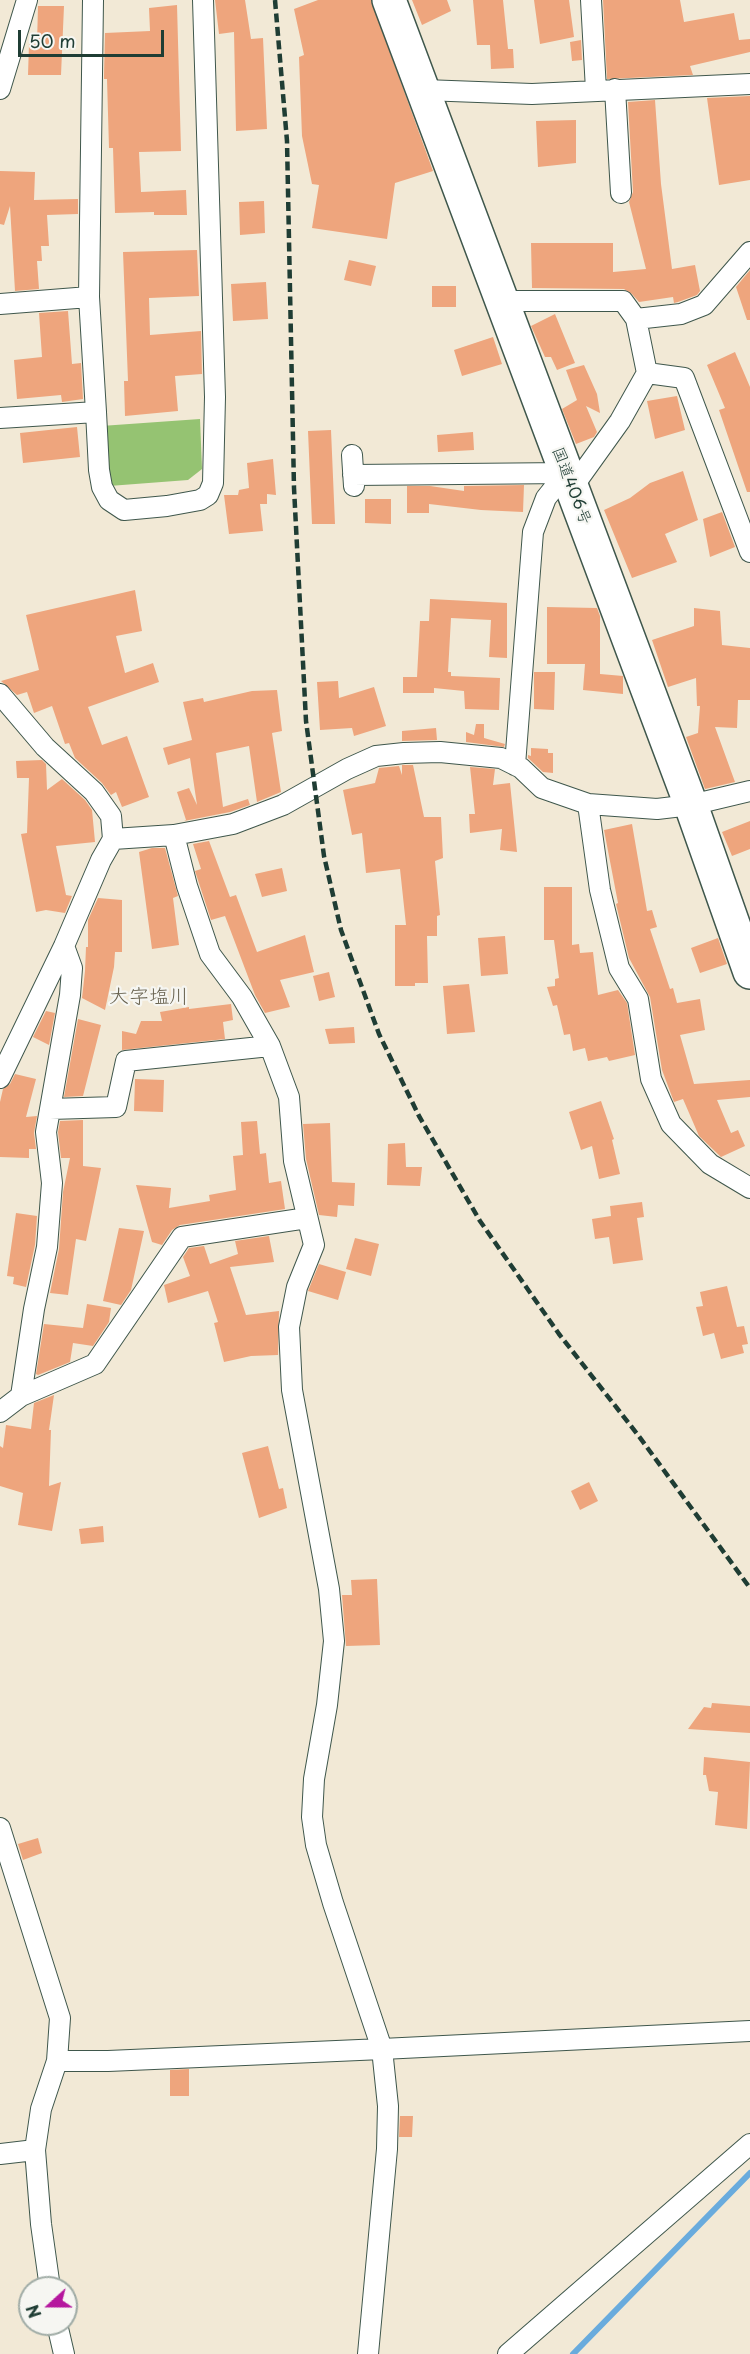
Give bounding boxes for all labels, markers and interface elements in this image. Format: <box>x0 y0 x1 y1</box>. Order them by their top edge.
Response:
scale bar <box>21 18 166 56</box>
text: 50 m <box>29 27 76 54</box>
street label: 国道406号 <box>547 445 595 527</box>
district label: 大字塩川 <box>109 985 189 1009</box>
north arrow <box>18 2276 78 2336</box>
text: N <box>20 2302 47 2322</box>

